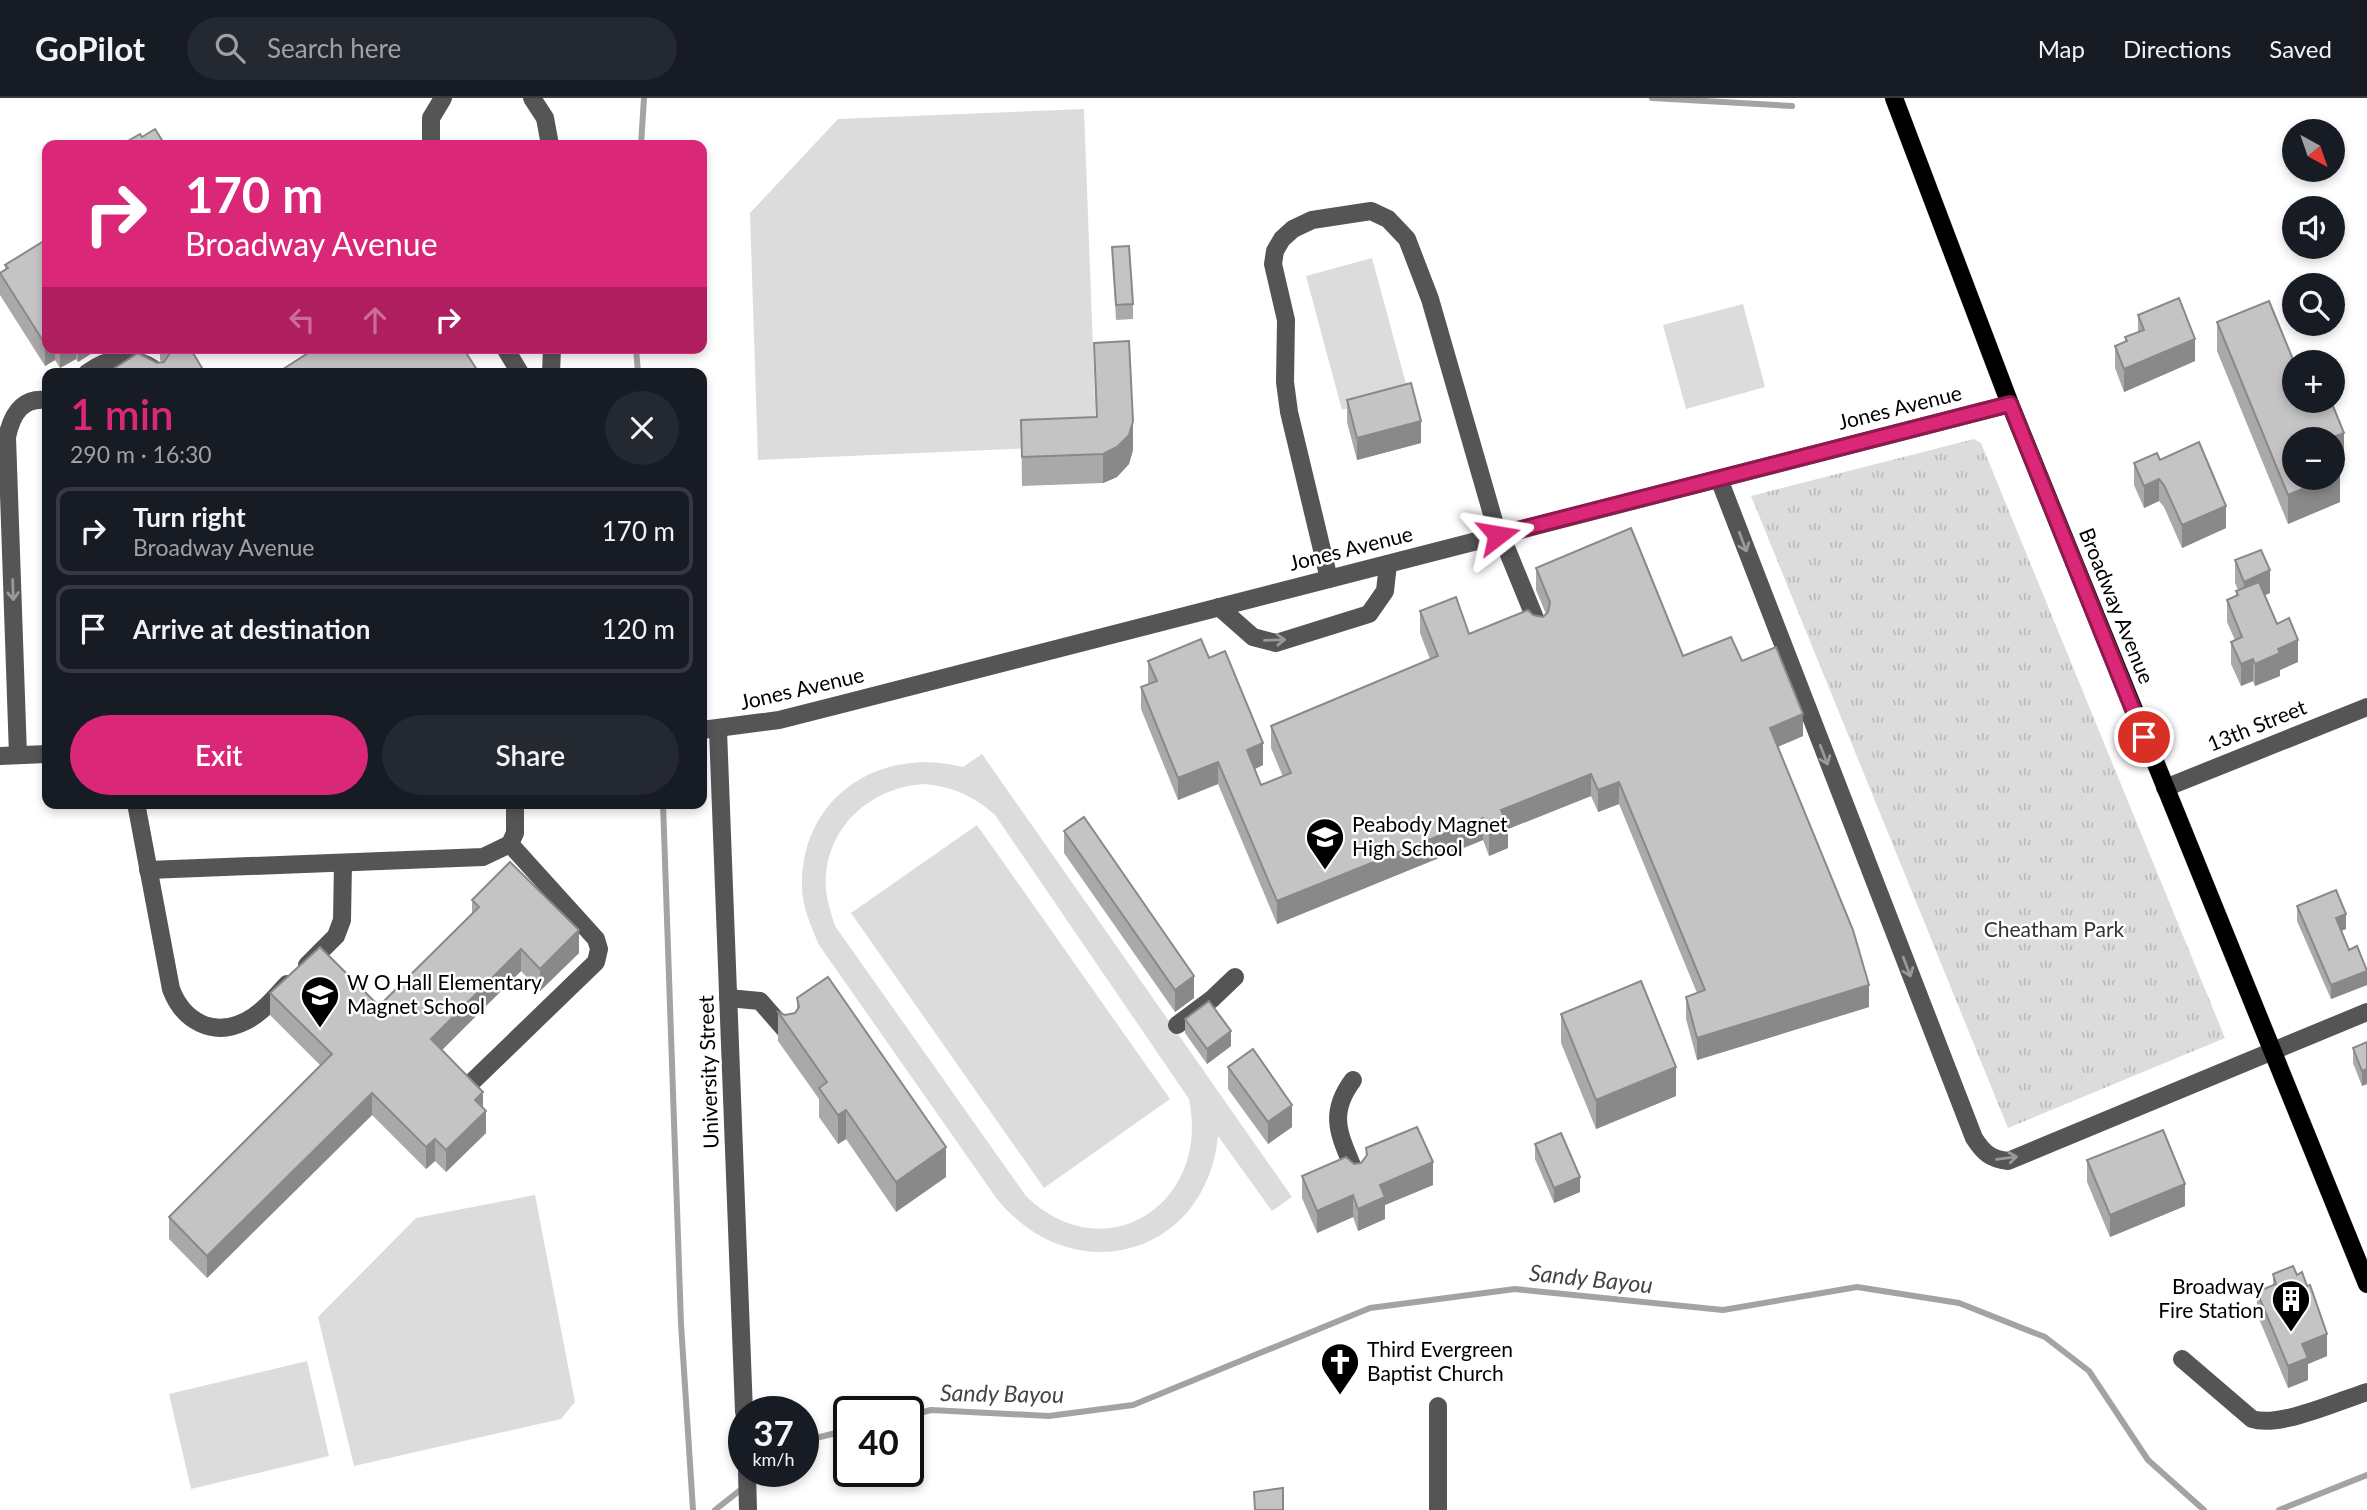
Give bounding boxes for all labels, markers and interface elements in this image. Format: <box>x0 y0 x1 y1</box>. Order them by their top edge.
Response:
search box <box>187 17 677 80</box>
text: GoPilot <box>35 28 145 68</box>
icon: search <box>211 29 249 67</box>
text: Search here <box>267 32 401 64</box>
text: Map <box>2038 34 2085 63</box>
text: Directions <box>2123 34 2231 63</box>
text: Saved <box>2269 34 2332 63</box>
north arrow <box>2282 119 2345 182</box>
map controls <box>2282 119 2345 490</box>
text: 170 m <box>185 165 323 223</box>
icon: right <box>70 168 161 259</box>
button: sound <box>2282 196 2345 259</box>
text: Broadway Avenue <box>185 224 438 263</box>
button: search <box>2282 273 2345 336</box>
icon: left <box>283 301 321 339</box>
icon: ahead <box>356 301 394 339</box>
icon: right <box>429 301 467 339</box>
button: + <box>2282 350 2345 413</box>
street label: Jones Avenue <box>1835 379 1964 434</box>
text: 1 min <box>70 389 174 439</box>
button: close <box>605 391 679 465</box>
button: − <box>2282 427 2345 490</box>
text: 290 m · 16:30 <box>70 440 212 468</box>
position arrow <box>1461 498 1535 572</box>
text: Turn right <box>133 501 246 533</box>
icon: right <box>74 512 112 550</box>
text: 170 m <box>602 515 675 547</box>
street label: Jones Avenue <box>1286 520 1415 575</box>
street label: Broadway Avenue <box>2075 524 2160 687</box>
one-way arrow <box>1737 531 1750 553</box>
text: Broadway Avenue <box>133 533 315 561</box>
one-way arrow <box>7 578 20 601</box>
icon: arrive <box>74 610 112 648</box>
text: Arrive at destination <box>133 613 370 645</box>
text: 120 m <box>602 613 675 645</box>
one-way arrow <box>1263 633 1286 646</box>
street label: Jones Avenue <box>737 661 866 714</box>
street label: 13th Street <box>2203 693 2310 756</box>
pin <box>2114 707 2174 767</box>
button: Exit <box>70 715 368 795</box>
button: Share <box>382 715 679 795</box>
icon: arrive <box>2125 718 2163 756</box>
one-way arrow <box>1819 744 1832 765</box>
place label: Peabody Magnet High School <box>1352 811 1508 860</box>
school or university icon: Peabody Magnet High School <box>1304 816 1346 871</box>
park label: Cheatham Park <box>1984 916 2125 941</box>
one-way arrow <box>1901 955 1914 977</box>
place label: W O Hall Elementary Magnet School <box>347 969 542 1018</box>
school or university icon: W O Hall Elementary Magnet School <box>299 974 341 1029</box>
street label: University Street <box>692 994 723 1149</box>
one-way arrow <box>1995 1152 2018 1165</box>
water label: Sandy Bayou <box>1528 1258 1654 1298</box>
place label: Broadway Fire Station <box>2158 1273 2264 1322</box>
building icon: Broadway Fire Station <box>2270 1278 2312 1333</box>
place label: Third Evergreen Baptist Church <box>1367 1336 1513 1385</box>
church icon: Third Evergreen Baptist Church <box>1319 1341 1361 1396</box>
water label: Sandy Bayou <box>940 1378 1064 1408</box>
speed limit sign: 40 <box>833 1396 924 1487</box>
text: 37 <box>753 1411 794 1453</box>
text: km/h <box>752 1448 795 1470</box>

